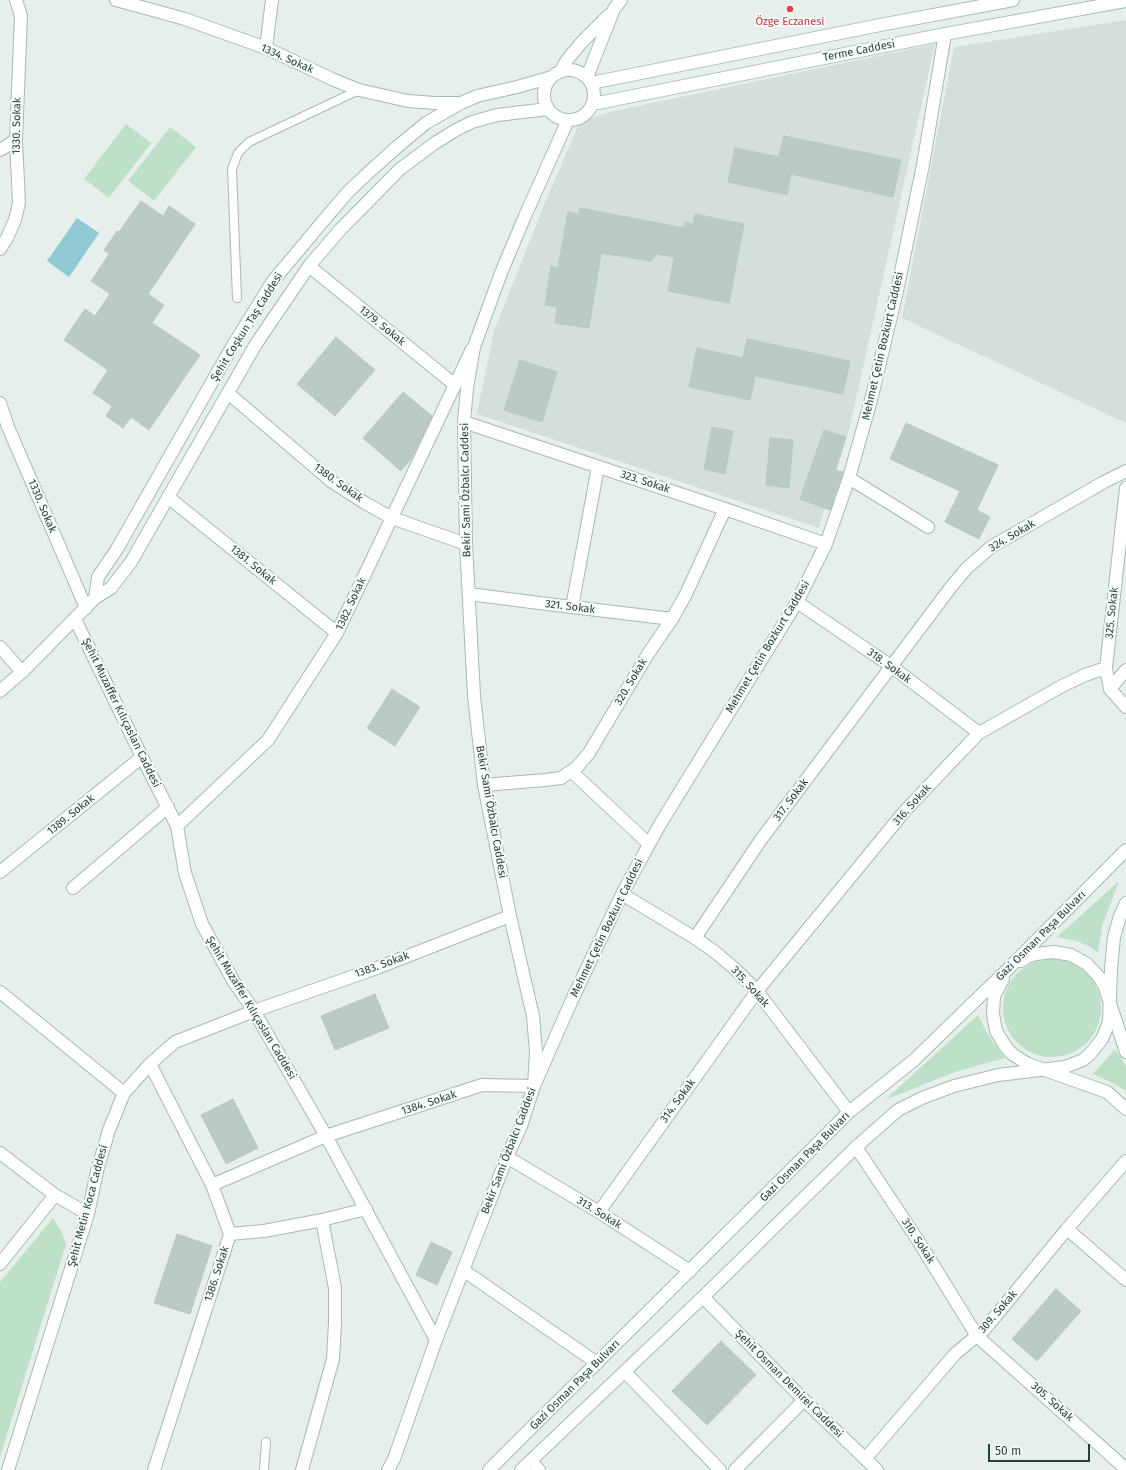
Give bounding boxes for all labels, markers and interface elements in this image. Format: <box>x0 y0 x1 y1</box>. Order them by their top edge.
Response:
marker: Özge Eczanesi <box>785 4 795 14</box>
place label: Özge Eczanesi <box>756 15 824 29</box>
street label: Terme Caddesi <box>822 38 896 64</box>
street label: 1334. Sokak <box>258 41 316 77</box>
street label: 1330. Sokak <box>10 97 24 155</box>
street label: Şehit Coşkun Taş Caddesi <box>208 270 286 384</box>
street label: Mehmet Çetin Bozkurt Caddesi <box>859 270 907 422</box>
street label: 1379. Sokak <box>356 303 408 349</box>
street label: Bekir Sami Özbalcı Caddesi <box>458 423 474 557</box>
street label: 1380. Sokak <box>311 461 365 505</box>
street label: 323. Sokak <box>619 468 671 496</box>
street label: 1330. Sokak <box>25 477 59 535</box>
street label: 324. Sokak <box>987 517 1037 555</box>
street label: 1381. Sokak <box>227 542 279 588</box>
street label: 1382. Sokak <box>333 576 369 632</box>
street label: Mehmet Çetin Bozkurt Caddesi <box>723 578 813 716</box>
street label: 325. Sokak <box>1103 587 1121 639</box>
street label: 321. Sokak <box>544 597 596 617</box>
street label: Şehit Muzaffer Kılıçaslan Caddesi <box>79 636 163 790</box>
street label: 318. Sokak <box>864 646 914 686</box>
street label: 320. Sokak <box>612 656 650 708</box>
street label: Bekir Sami Özbalcı Caddesi <box>473 745 509 879</box>
street label: 317. Sokak <box>771 776 811 824</box>
street label: 316. Sokak <box>890 782 934 828</box>
street label: 1389. Sokak <box>45 792 97 838</box>
street label: Mehmet Çetin Bozkurt Caddesi <box>568 857 646 999</box>
street label: Gazi Osman Paşa Bulvarı <box>993 888 1089 984</box>
street label: Şehit Muzaffer Kılıçaslan Caddesi <box>203 934 299 1082</box>
street label: 1383. Sokak <box>353 949 411 981</box>
street label: 315. Sokak <box>728 964 772 1010</box>
street label: 314. Sokak <box>658 1077 698 1125</box>
street label: Bekir Sami Özbalcı Caddesi <box>479 1086 539 1216</box>
street label: 1384. Sokak <box>400 1088 458 1118</box>
street label: Gazi Osman Paşa Bulvarı <box>757 1109 853 1205</box>
street label: Şehit Metin Koca Caddesi <box>65 1144 111 1268</box>
street label: 313. Sokak <box>574 1194 624 1232</box>
street label: 310. Sokak <box>899 1216 937 1266</box>
street label: 1386. Sokak <box>202 1245 232 1303</box>
street label: 309. Sokak <box>976 1288 1020 1336</box>
street label: Şehit Osman Demirel Caddesi <box>732 1327 846 1441</box>
street label: Gazi Osman Paşa Bulvarı <box>527 1337 623 1433</box>
street label: 305. Sokak <box>1028 1380 1076 1424</box>
scale bar <box>990 1436 1092 1462</box>
text: 50 m <box>995 1444 1021 1458</box>

